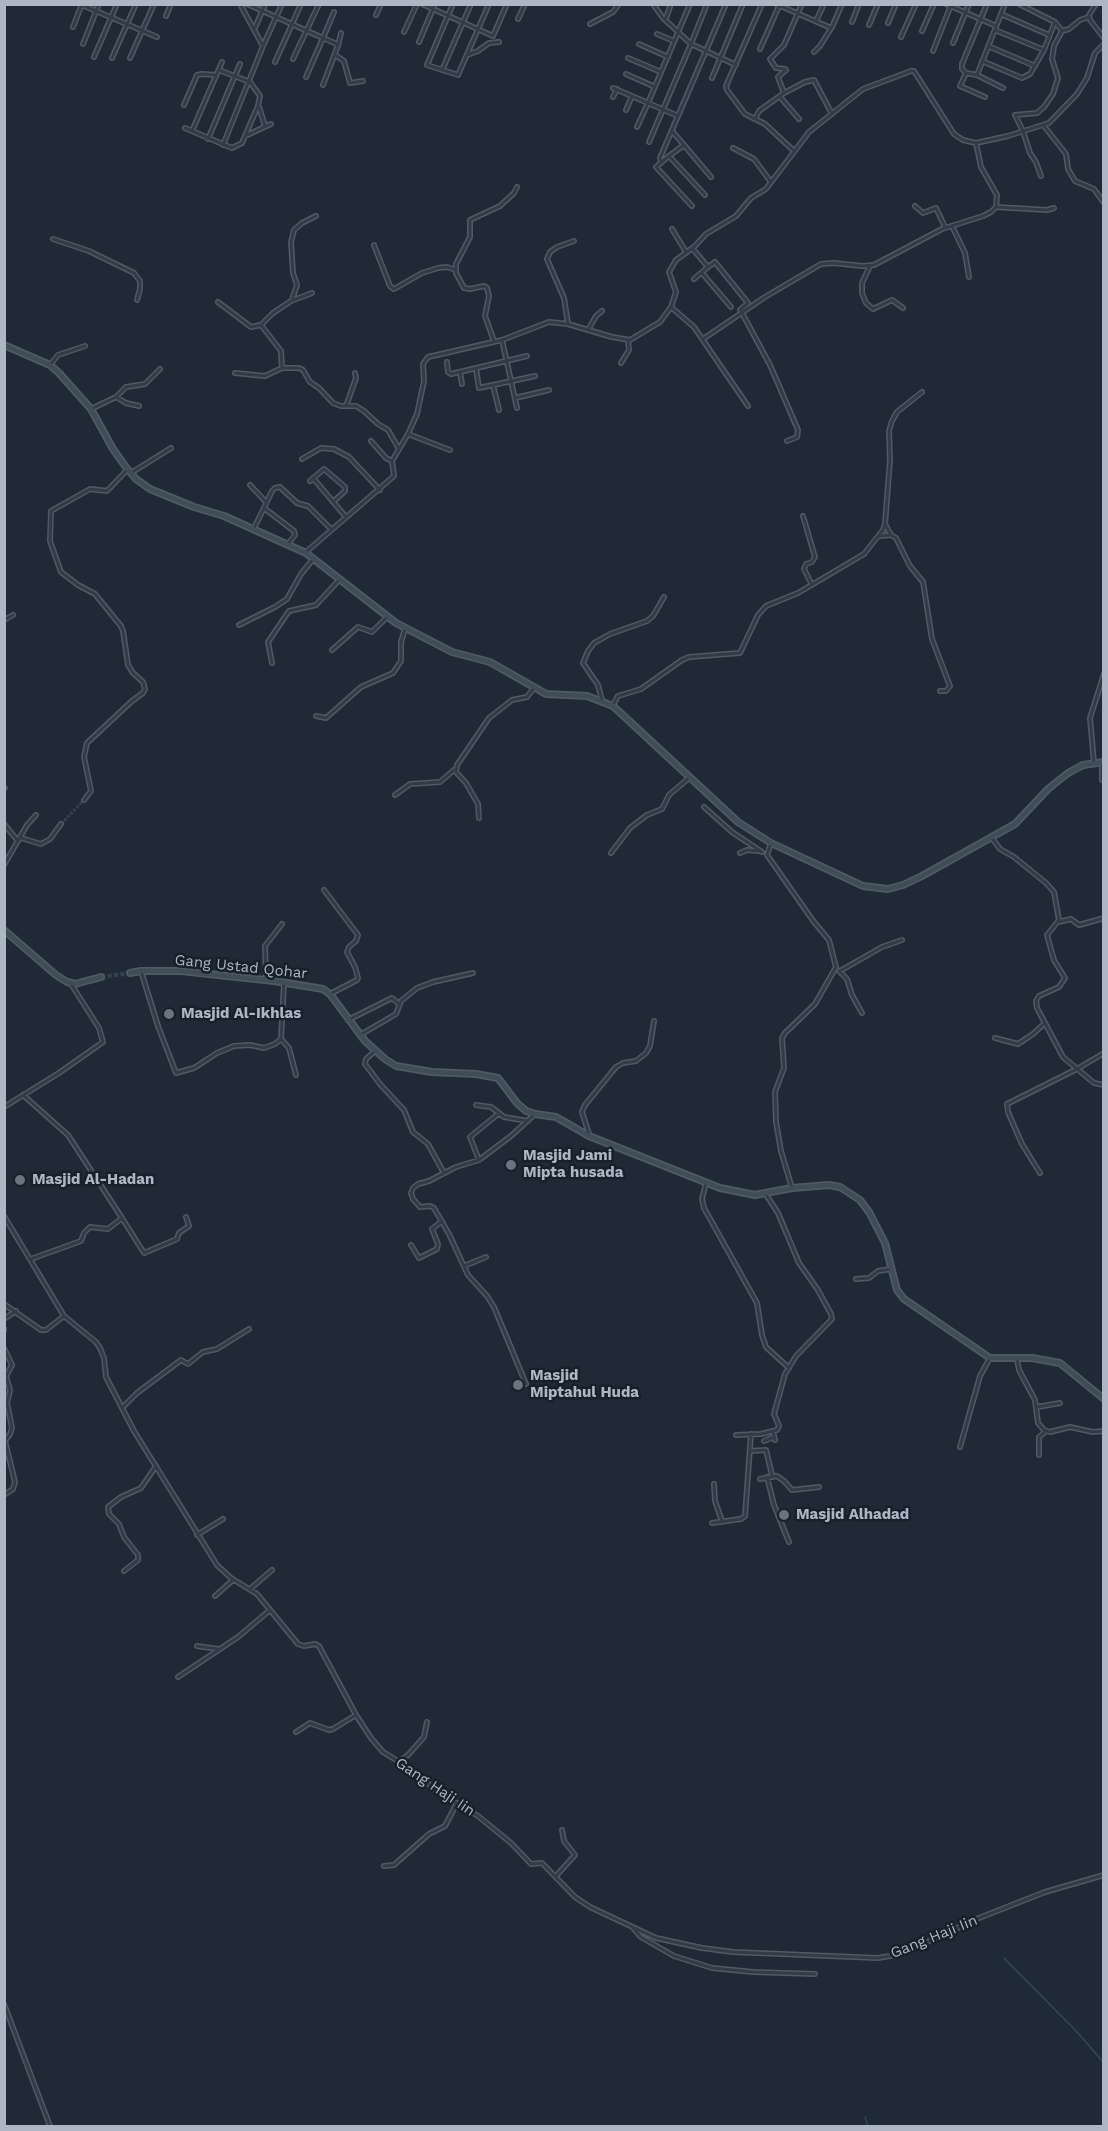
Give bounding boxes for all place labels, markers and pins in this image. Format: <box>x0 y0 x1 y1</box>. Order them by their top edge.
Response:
place label: Masjid Al-Ikhlas <box>181 1005 301 1023</box>
marker: Masjid Al-Ikhlas <box>162 1007 176 1021</box>
place label: Masjid Jami Mipta husada <box>523 1147 623 1182</box>
marker: Masjid Jami Mipta husada <box>504 1158 518 1172</box>
place label: Masjid Al-Hadan <box>32 1171 154 1189</box>
marker: Masjid Al-Hadan <box>13 1173 27 1187</box>
place label: Masjid Miptahul Huda <box>530 1367 639 1402</box>
marker: Masjid Miptahul Huda <box>511 1378 525 1392</box>
place label: Masjid Alhadad <box>796 1506 909 1524</box>
marker: Masjid Alhadad <box>777 1508 791 1522</box>

